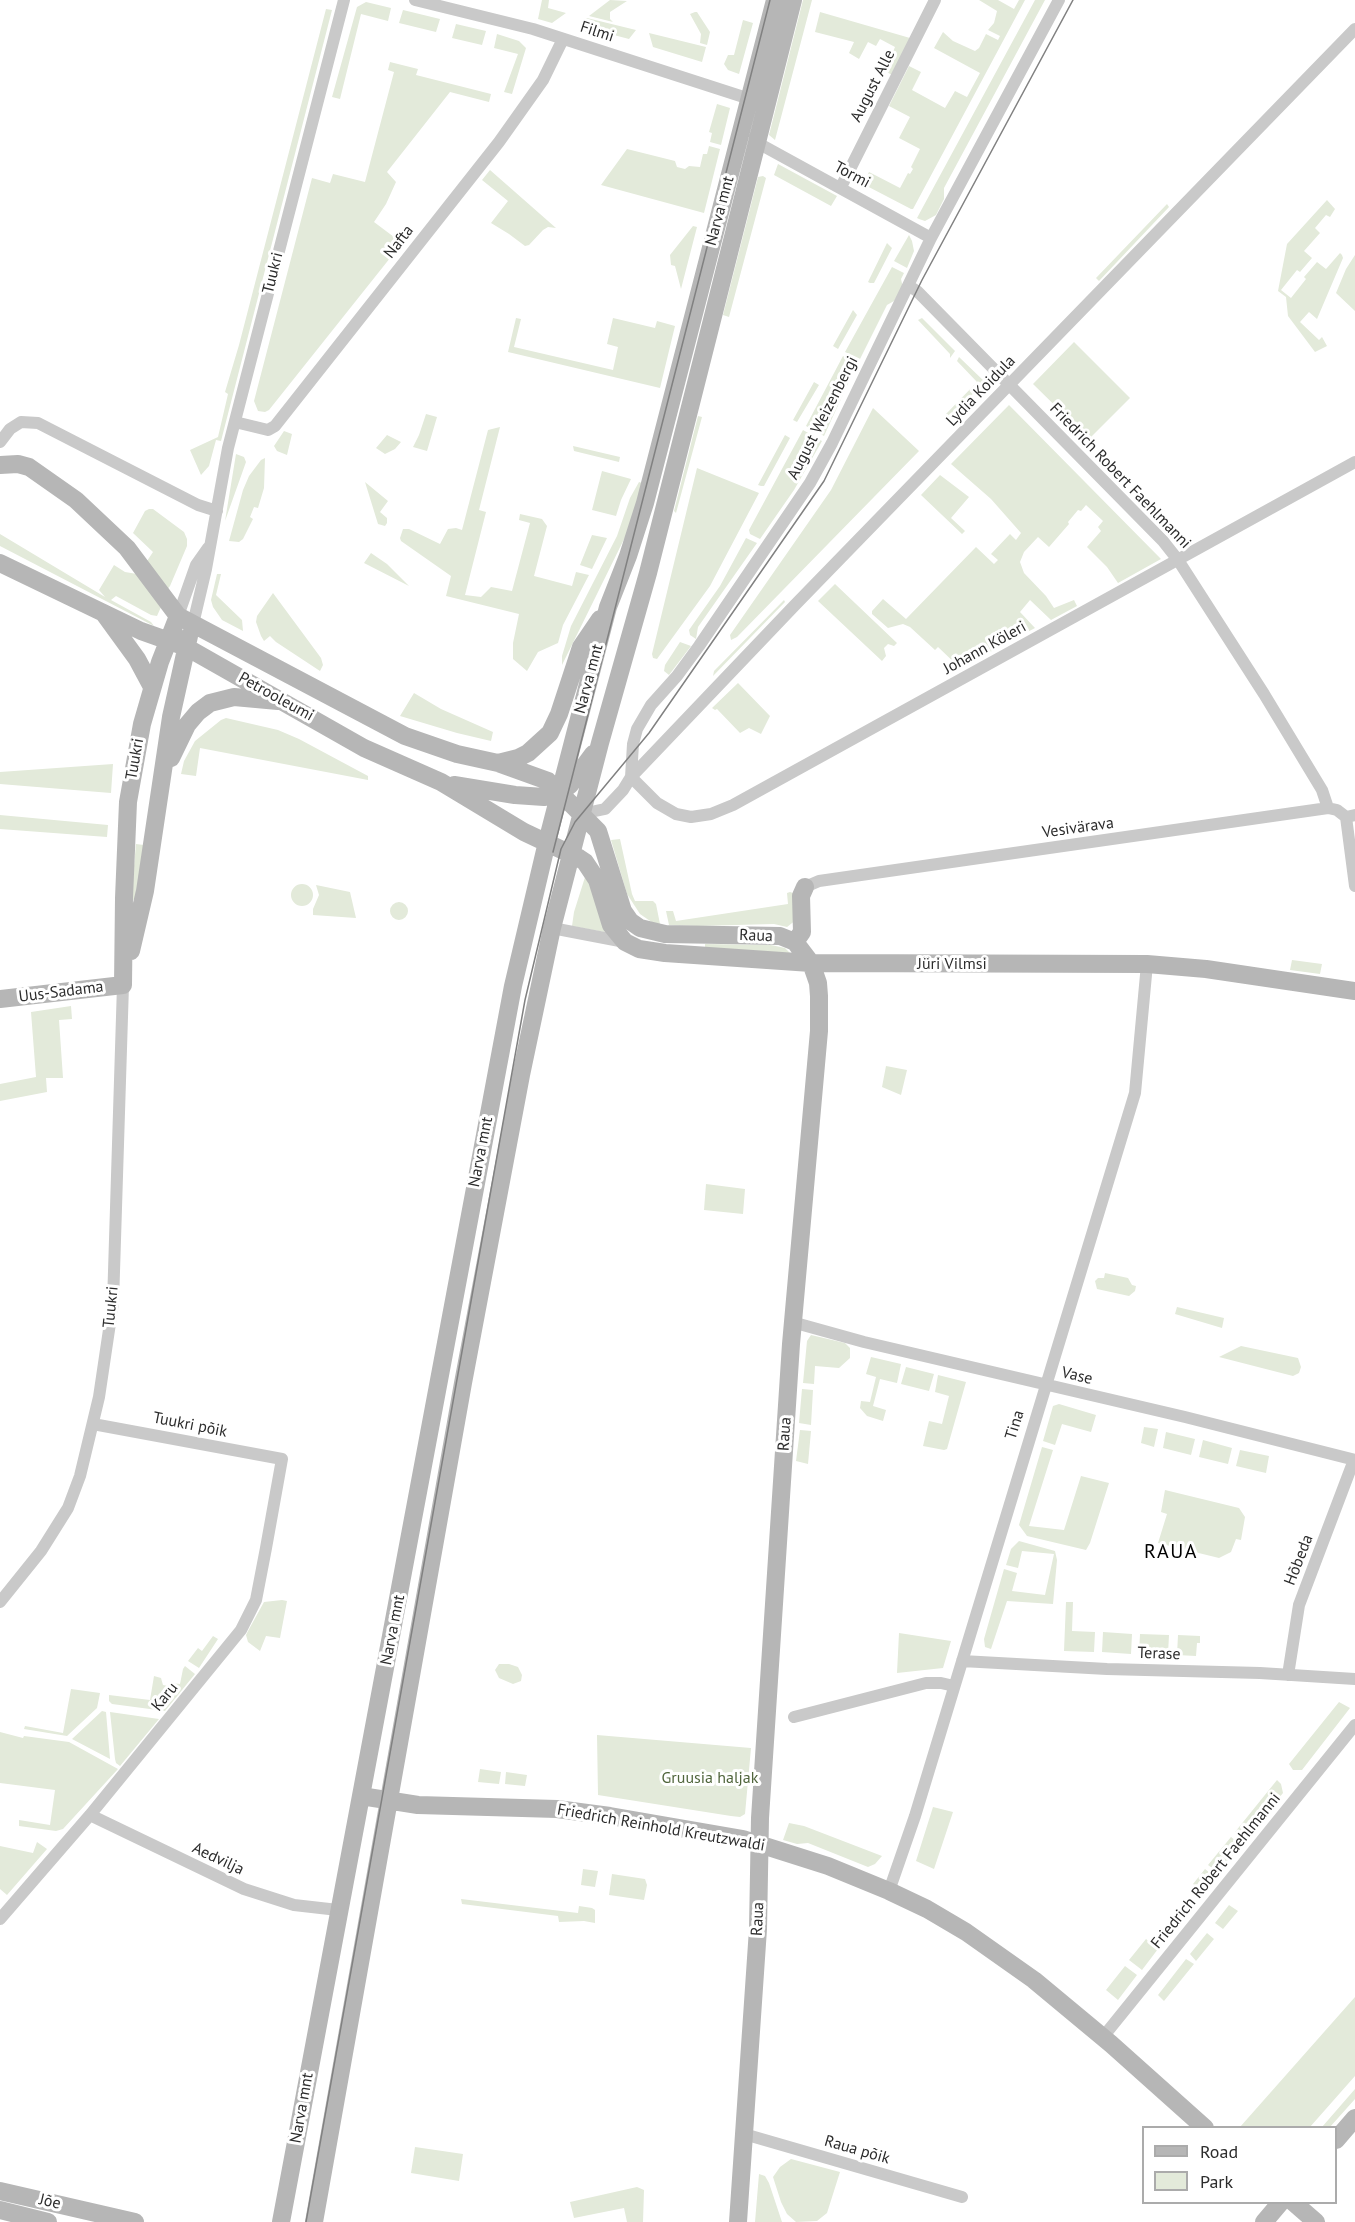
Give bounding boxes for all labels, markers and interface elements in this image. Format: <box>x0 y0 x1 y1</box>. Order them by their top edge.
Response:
street label: Filmi <box>578 18 616 46</box>
street label: August Alle <box>847 47 899 125</box>
street label: Tormi <box>831 158 873 192</box>
street label: Narva mnt <box>702 174 738 248</box>
street label: Nafta <box>380 222 418 262</box>
street label: Tuukri <box>259 250 287 296</box>
street label: Lydia Koidula <box>943 352 1019 430</box>
street label: August Weizenbergi <box>784 353 862 483</box>
street label: Friedrich Robert Faehlmanni <box>1045 399 1195 553</box>
street label: Johann Köleri <box>940 617 1030 679</box>
street label: Narva mnt <box>571 642 607 716</box>
street label: Petrooleumi <box>235 668 317 726</box>
street label: Tuukri <box>122 737 148 781</box>
street label: Vesivärava <box>1041 813 1115 843</box>
street label: Raua <box>739 926 773 946</box>
street label: Jüri Vilmsi <box>917 954 987 974</box>
street label: Uus-Sadama <box>17 977 105 1007</box>
street label: Narva mnt <box>465 1115 497 1189</box>
street label: Tuukri <box>99 1285 123 1329</box>
street label: Vase <box>1060 1363 1094 1389</box>
street label: Tuukri põik <box>151 1408 229 1442</box>
street label: Tina <box>1001 1408 1029 1442</box>
street label: Raua <box>774 1416 796 1452</box>
street label: Hõbeda <box>1281 1532 1317 1588</box>
district label: RAUA <box>1144 1540 1198 1564</box>
street label: Narva mnt <box>377 1593 409 1667</box>
street label: Terase <box>1137 1644 1181 1664</box>
street label: Karu <box>148 1679 182 1715</box>
park label: Gruusia haljak <box>662 1768 758 1788</box>
street label: Friedrich Robert Faehlmanni <box>1147 1789 1285 1953</box>
street label: Friedrich Reinhold Kreutzwaldi <box>556 1800 766 1856</box>
street label: Aedvilja <box>189 1839 247 1879</box>
street label: Raua <box>748 1902 768 1936</box>
street label: Narva mnt <box>286 2071 318 2145</box>
legend <box>1142 2126 1337 2204</box>
street label: Raua põik <box>822 2131 892 2169</box>
text: Road <box>1200 2140 1238 2163</box>
text: Park <box>1200 2170 1233 2193</box>
street label: Jõe <box>37 2190 63 2214</box>

